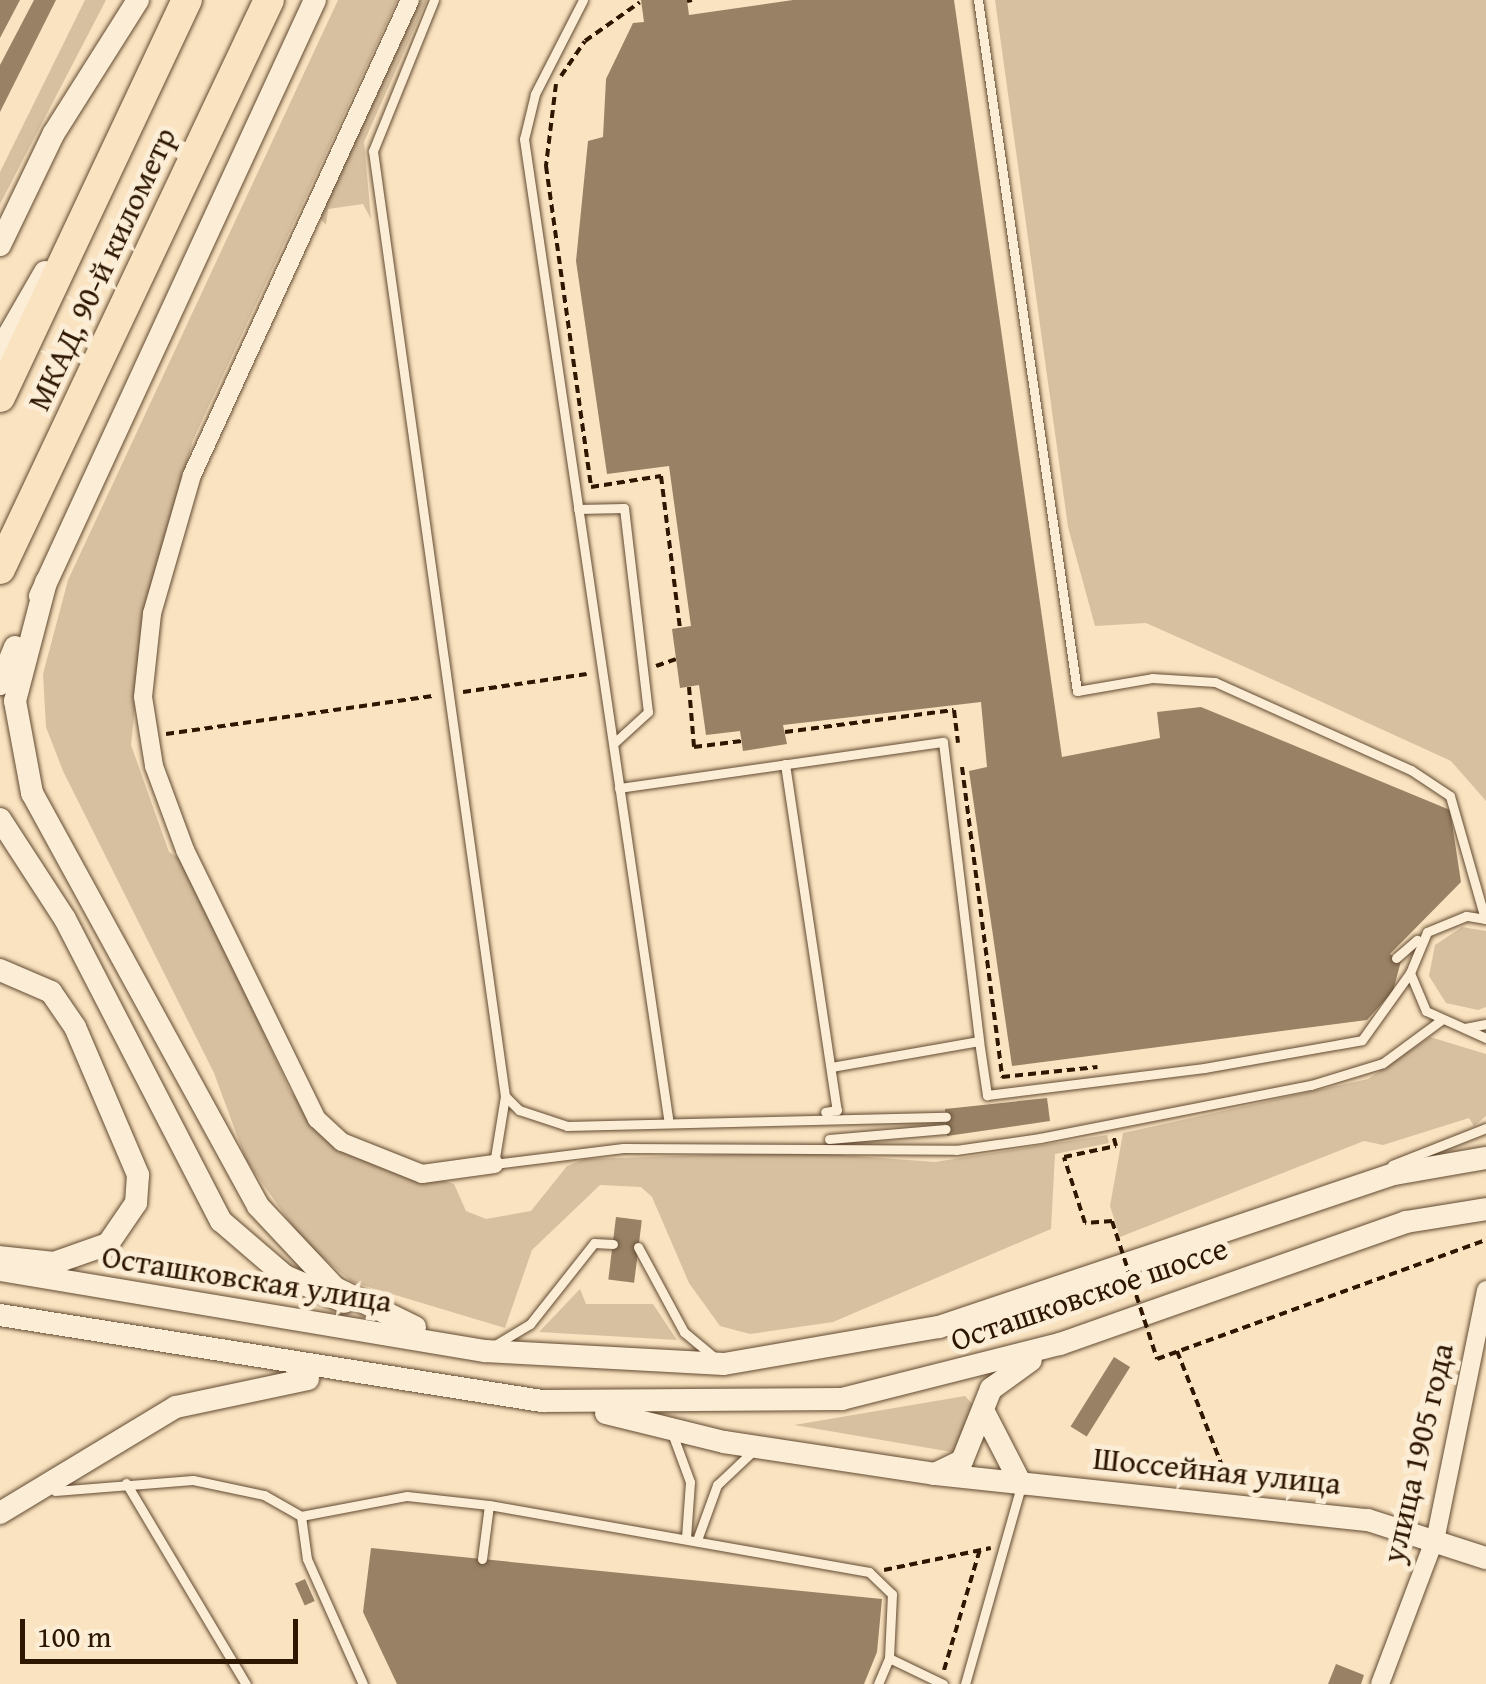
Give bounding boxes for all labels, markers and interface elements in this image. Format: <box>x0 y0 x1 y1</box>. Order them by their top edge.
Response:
street label: МКАД, 90-й километр <box>20 121 184 417</box>
street label: Осташковское шоссе <box>945 1229 1233 1359</box>
street label: Осташковская улица <box>99 1237 395 1321</box>
street label: улица 1905 года <box>1374 1339 1462 1567</box>
street label: Шоссейная улица <box>1091 1439 1343 1503</box>
scale bar <box>25 1599 302 1661</box>
text: 100 m <box>37 1614 111 1658</box>

